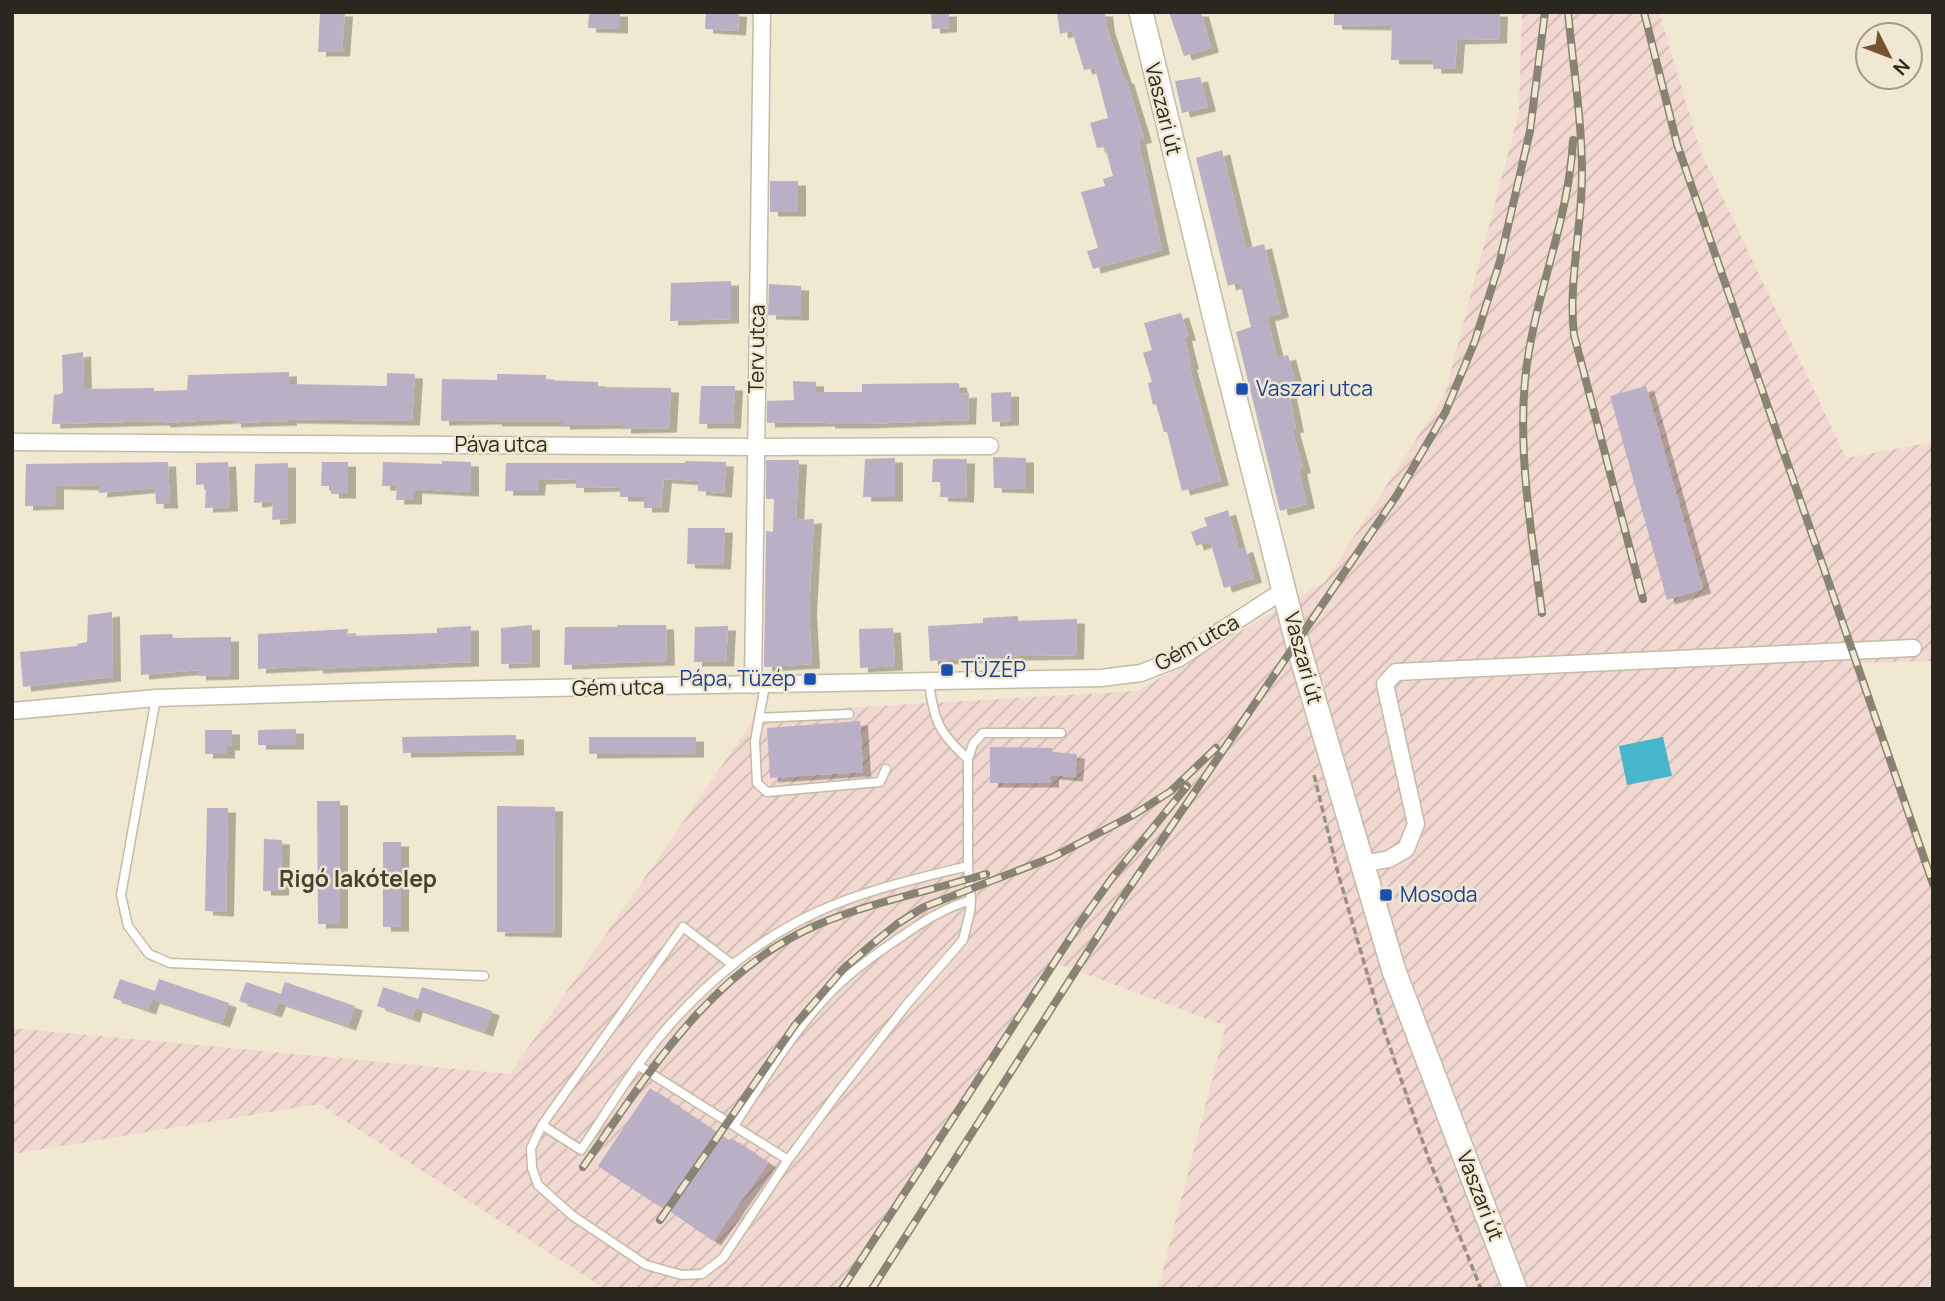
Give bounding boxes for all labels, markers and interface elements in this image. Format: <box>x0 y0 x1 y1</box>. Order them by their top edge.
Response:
north arrow <box>1854 21 1924 91</box>
text: N <box>1887 54 1916 81</box>
street label: Vaszari út <box>1139 60 1189 158</box>
street label: Terv utca <box>741 304 771 394</box>
place label: Vaszari utca <box>1256 374 1373 402</box>
marker: Vaszari utca <box>1234 381 1250 397</box>
street label: Páva utca <box>454 430 548 458</box>
street label: Gém utca <box>1149 607 1244 677</box>
street label: Vaszari út <box>1278 609 1330 707</box>
place label: TÜZÉP <box>961 655 1026 683</box>
marker: TÜZÉP <box>939 662 955 678</box>
place label: Pápa, Tüzép <box>679 664 796 692</box>
marker: Pápa, Tüzép <box>802 671 818 687</box>
street label: Gém utca <box>572 672 664 702</box>
district label: Rigó lakótelep <box>279 862 437 894</box>
place label: Mosoda <box>1400 880 1478 908</box>
marker: Mosoda <box>1378 887 1394 903</box>
street label: Vaszari út <box>1451 1147 1511 1245</box>

